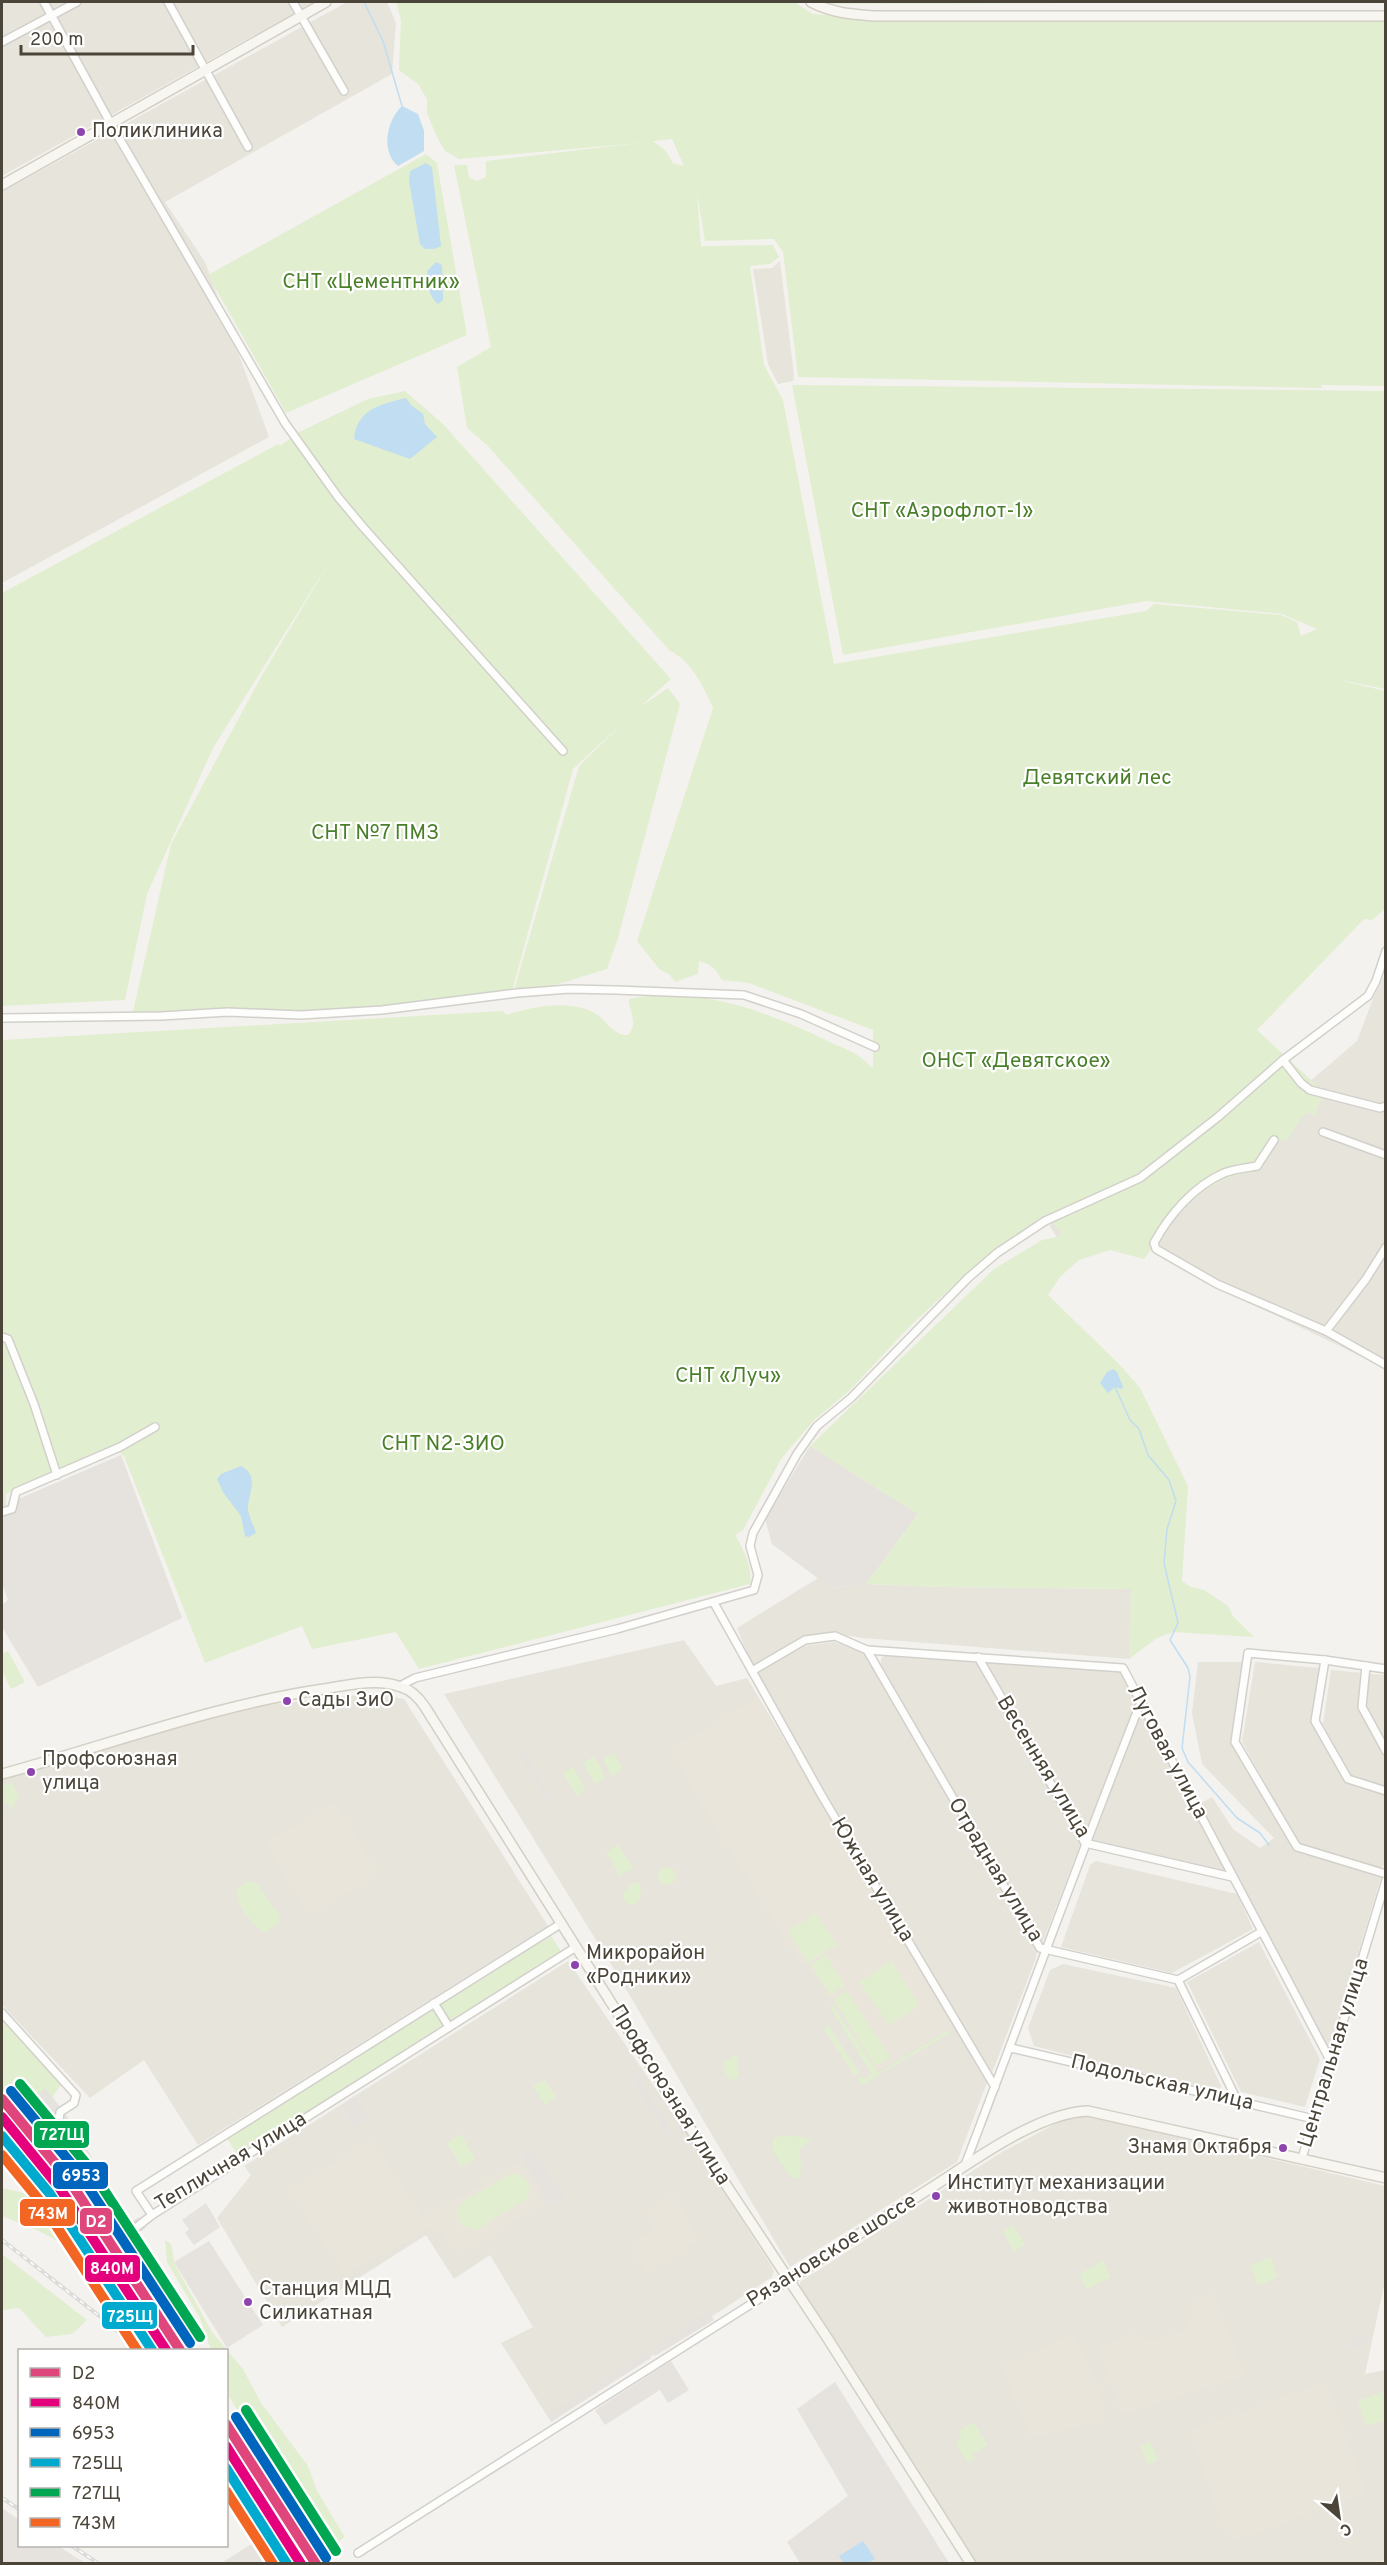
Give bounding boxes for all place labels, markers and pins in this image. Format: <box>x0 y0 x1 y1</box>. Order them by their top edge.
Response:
place label: Поликлиника <box>92 119 223 145</box>
marker: Поликлиника <box>75 126 87 138</box>
place label: Сады ЗиО <box>298 1688 394 1714</box>
marker: Сады ЗиО <box>281 1695 293 1707</box>
place label: Профсоюзная улица <box>42 1747 178 1797</box>
marker: Профсоюзная улица <box>25 1766 37 1778</box>
place label: Микрорайон «Родники» <box>586 1941 705 1991</box>
marker: Микрорайон «Родники» <box>569 1959 581 1971</box>
place label: Знамя Октября <box>1127 2135 1272 2161</box>
marker: Знамя Октября <box>1277 2142 1289 2154</box>
place label: Институт механизации животноводства <box>947 2171 1165 2221</box>
marker: Институт механизации животноводства <box>930 2190 942 2202</box>
place label: Станция МЦД Силикатная <box>259 2277 392 2327</box>
marker: Станция МЦД Силикатная <box>242 2296 254 2308</box>

